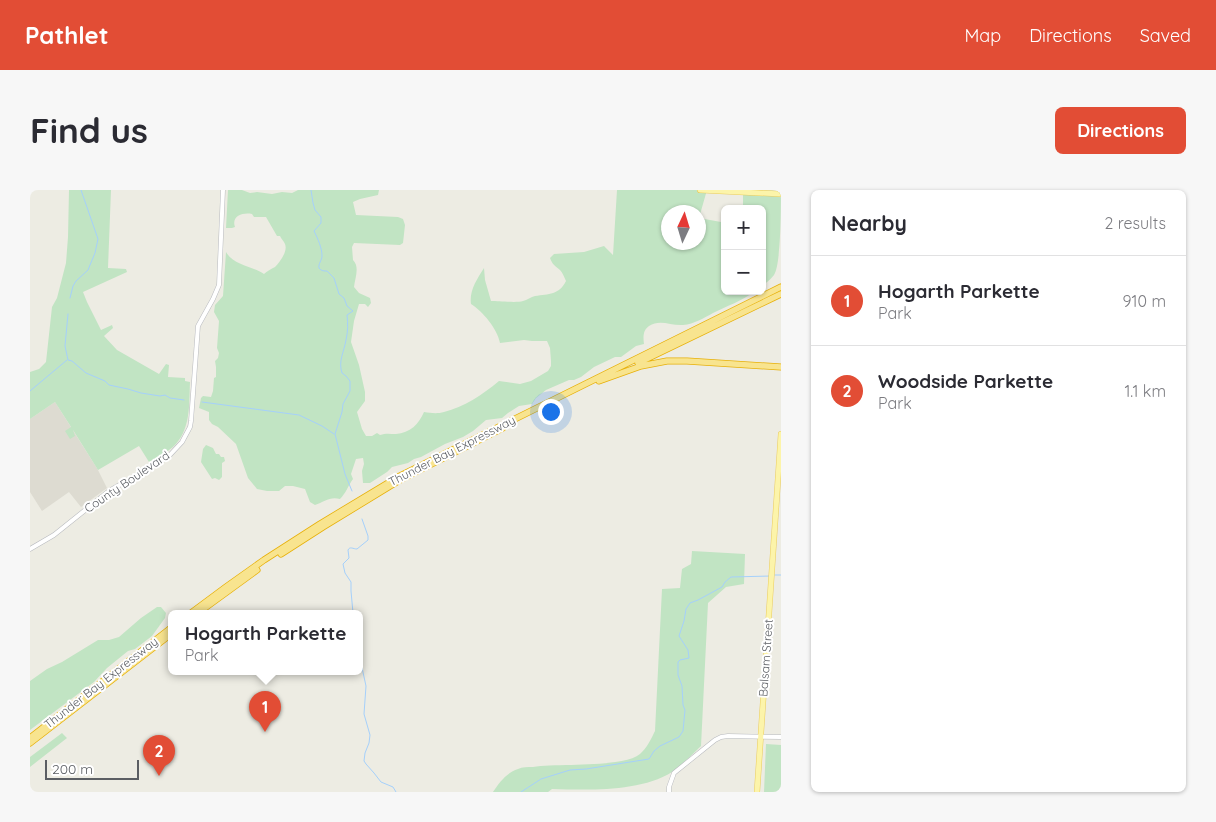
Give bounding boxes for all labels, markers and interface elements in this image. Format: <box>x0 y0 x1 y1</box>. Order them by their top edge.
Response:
text: Pathlet <box>25 20 109 50</box>
text: Map <box>964 24 1001 47</box>
text: Directions <box>1029 24 1112 47</box>
text: Saved <box>1140 24 1191 47</box>
button: Directions <box>1055 107 1186 154</box>
text: Find us <box>30 108 148 152</box>
north arrow <box>661 205 706 250</box>
map controls <box>721 205 766 295</box>
button: + <box>721 205 766 250</box>
text: Nearby <box>831 210 907 236</box>
text: 2 results <box>1104 213 1166 233</box>
button: − <box>721 250 766 295</box>
text: Hogarth Parkette <box>878 279 1040 303</box>
text: 1 <box>844 291 850 311</box>
text: 910 m <box>1123 291 1166 311</box>
text: Park <box>878 303 912 323</box>
text: Woodside Parkette <box>878 369 1053 393</box>
text: 2 <box>842 381 852 401</box>
text: 1.1 km <box>1124 381 1166 401</box>
text: Park <box>878 393 912 413</box>
your location <box>538 399 564 425</box>
street label: Thunder Bay Expressway <box>386 412 518 489</box>
street label: County Boulevard <box>81 448 172 516</box>
popup <box>168 610 363 675</box>
street label: Balsam Street <box>755 619 776 697</box>
text: Hogarth Parkette <box>185 621 346 645</box>
street label: Thunder Bay Expressway <box>41 633 161 732</box>
text: Park <box>185 645 219 665</box>
pin: 1 <box>249 691 281 732</box>
pin: 2 <box>143 735 175 776</box>
scale bar <box>45 757 139 780</box>
text: 200 m <box>52 760 93 778</box>

